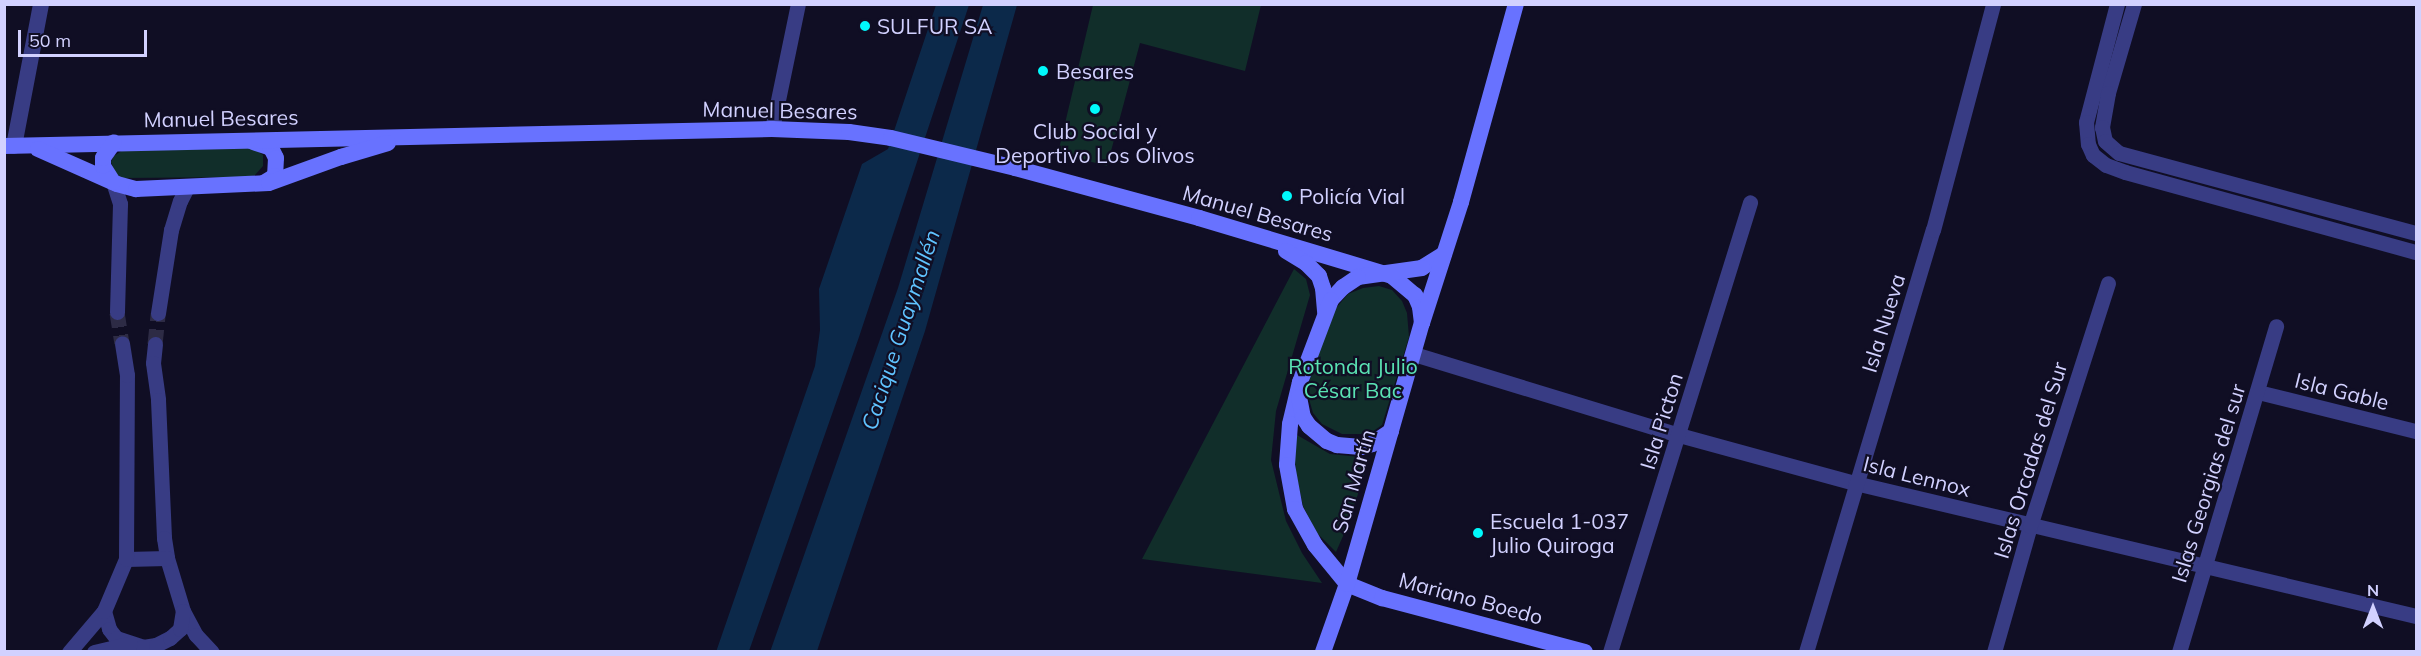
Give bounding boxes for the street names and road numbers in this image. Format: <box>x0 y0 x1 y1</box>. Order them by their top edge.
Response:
street label: Manuel Besares <box>702 96 858 124</box>
street label: Manuel Besares <box>143 104 299 132</box>
street label: Manuel Besares <box>1180 180 1336 246</box>
street label: Isla Nueva <box>1856 271 1910 375</box>
street label: Islas Orcadas del Sur <box>1988 359 2072 561</box>
street label: Isla Gable <box>2292 367 2392 415</box>
street label: Isla Picton <box>1634 370 1688 472</box>
street label: Islas Georgias del sur <box>2166 381 2250 585</box>
street label: San Martín <box>1326 426 1380 536</box>
street label: Isla Lennox <box>1861 451 1973 501</box>
street label: Mariano Boedo <box>1396 567 1546 629</box>

